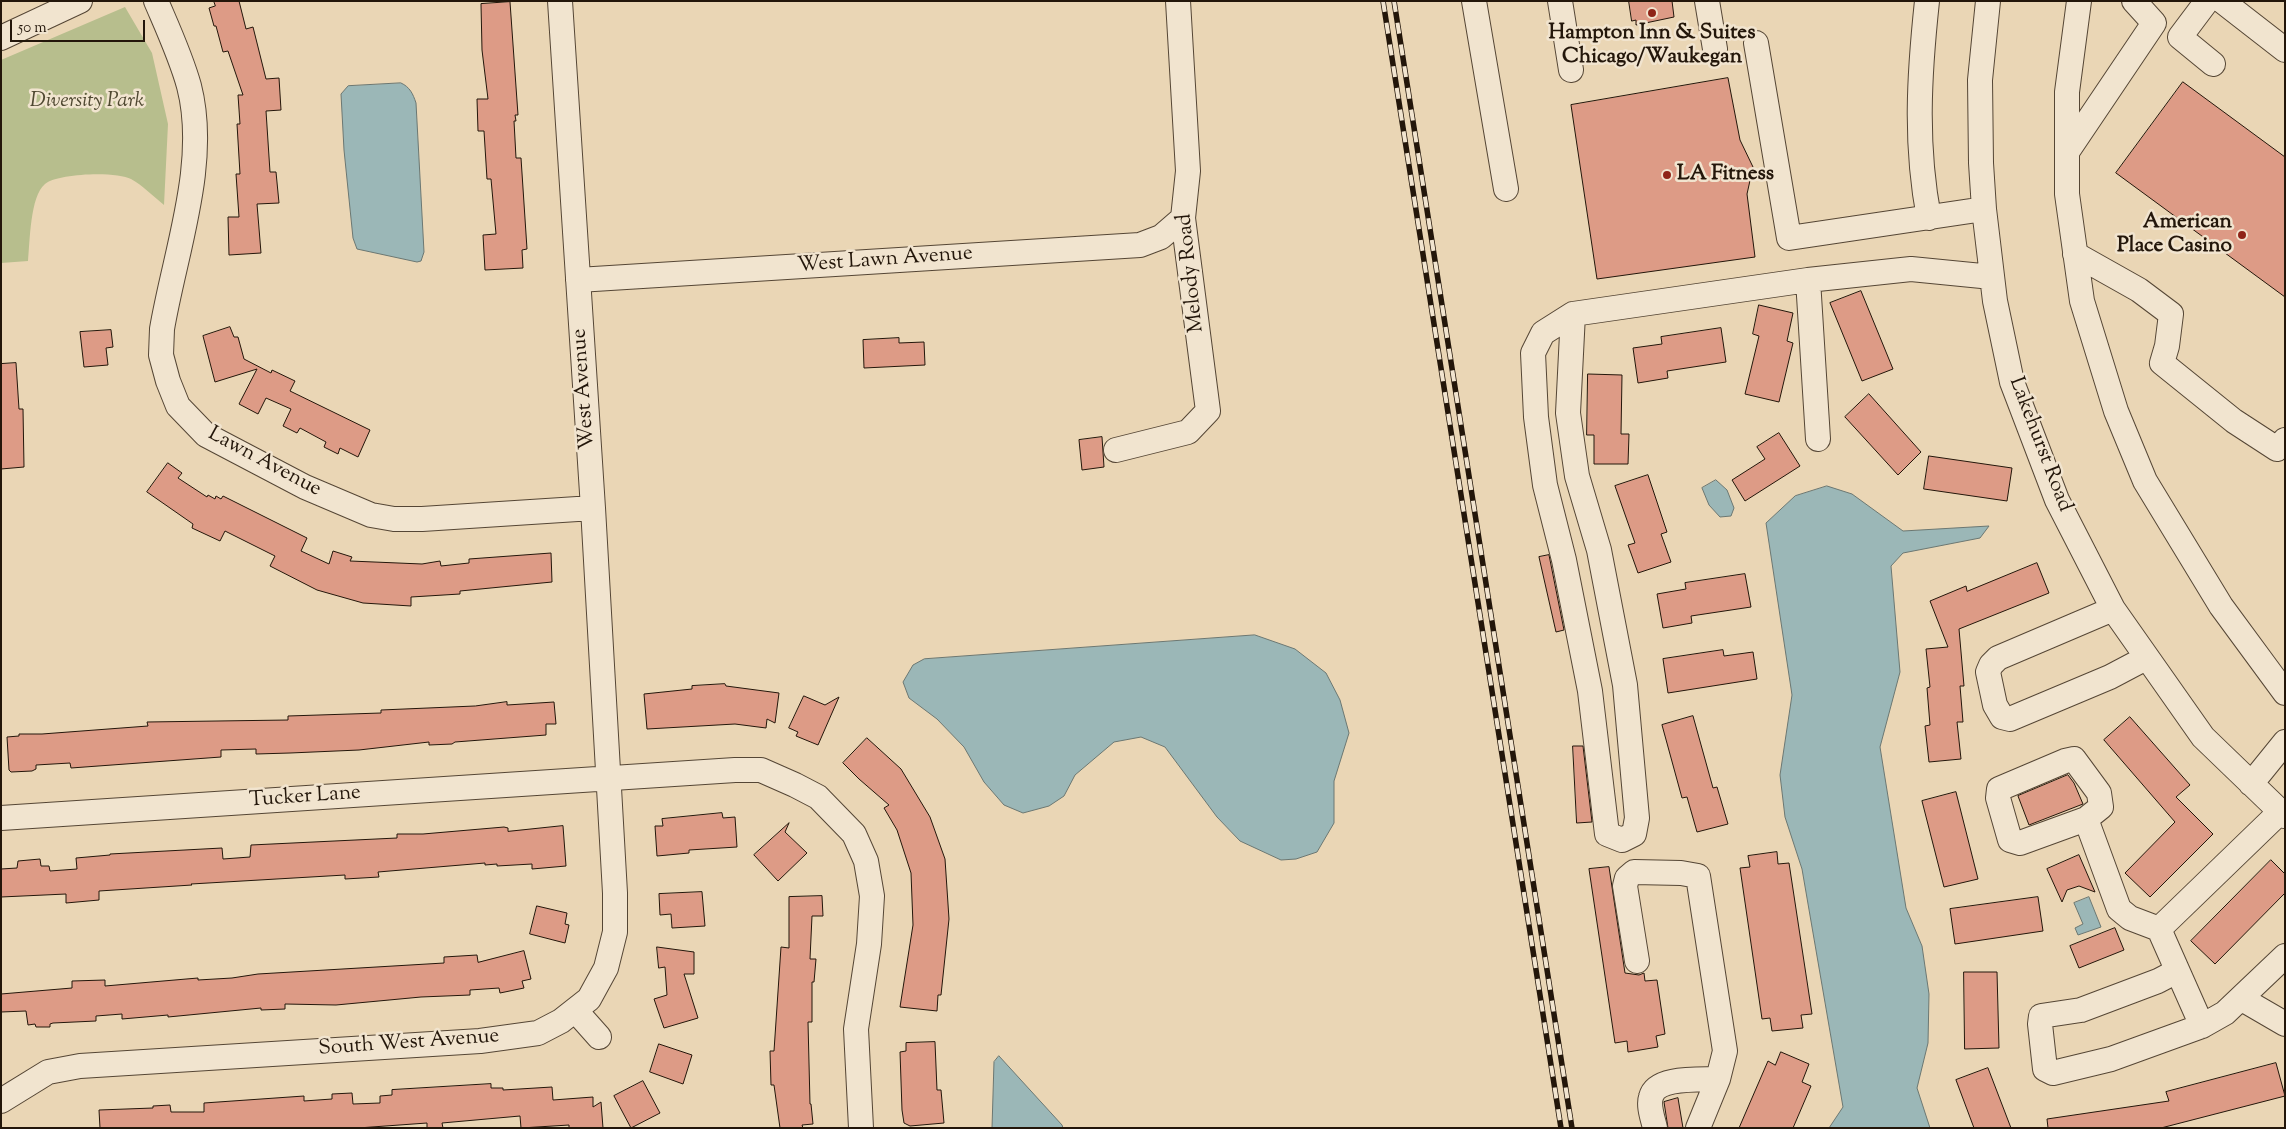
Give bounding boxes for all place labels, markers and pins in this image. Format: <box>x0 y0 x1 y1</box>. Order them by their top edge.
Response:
marker: Hampton Inn & Suites Chicago/Waukegan <box>1646 7 1658 19</box>
place label: Hampton Inn & Suites Chicago/Waukegan <box>1549 21 1755 71</box>
place label: LA Fitness <box>1677 162 1774 188</box>
marker: LA Fitness <box>1661 169 1673 181</box>
place label: American Place Casino <box>2117 210 2232 260</box>
marker: American Place Casino <box>2236 229 2248 241</box>

